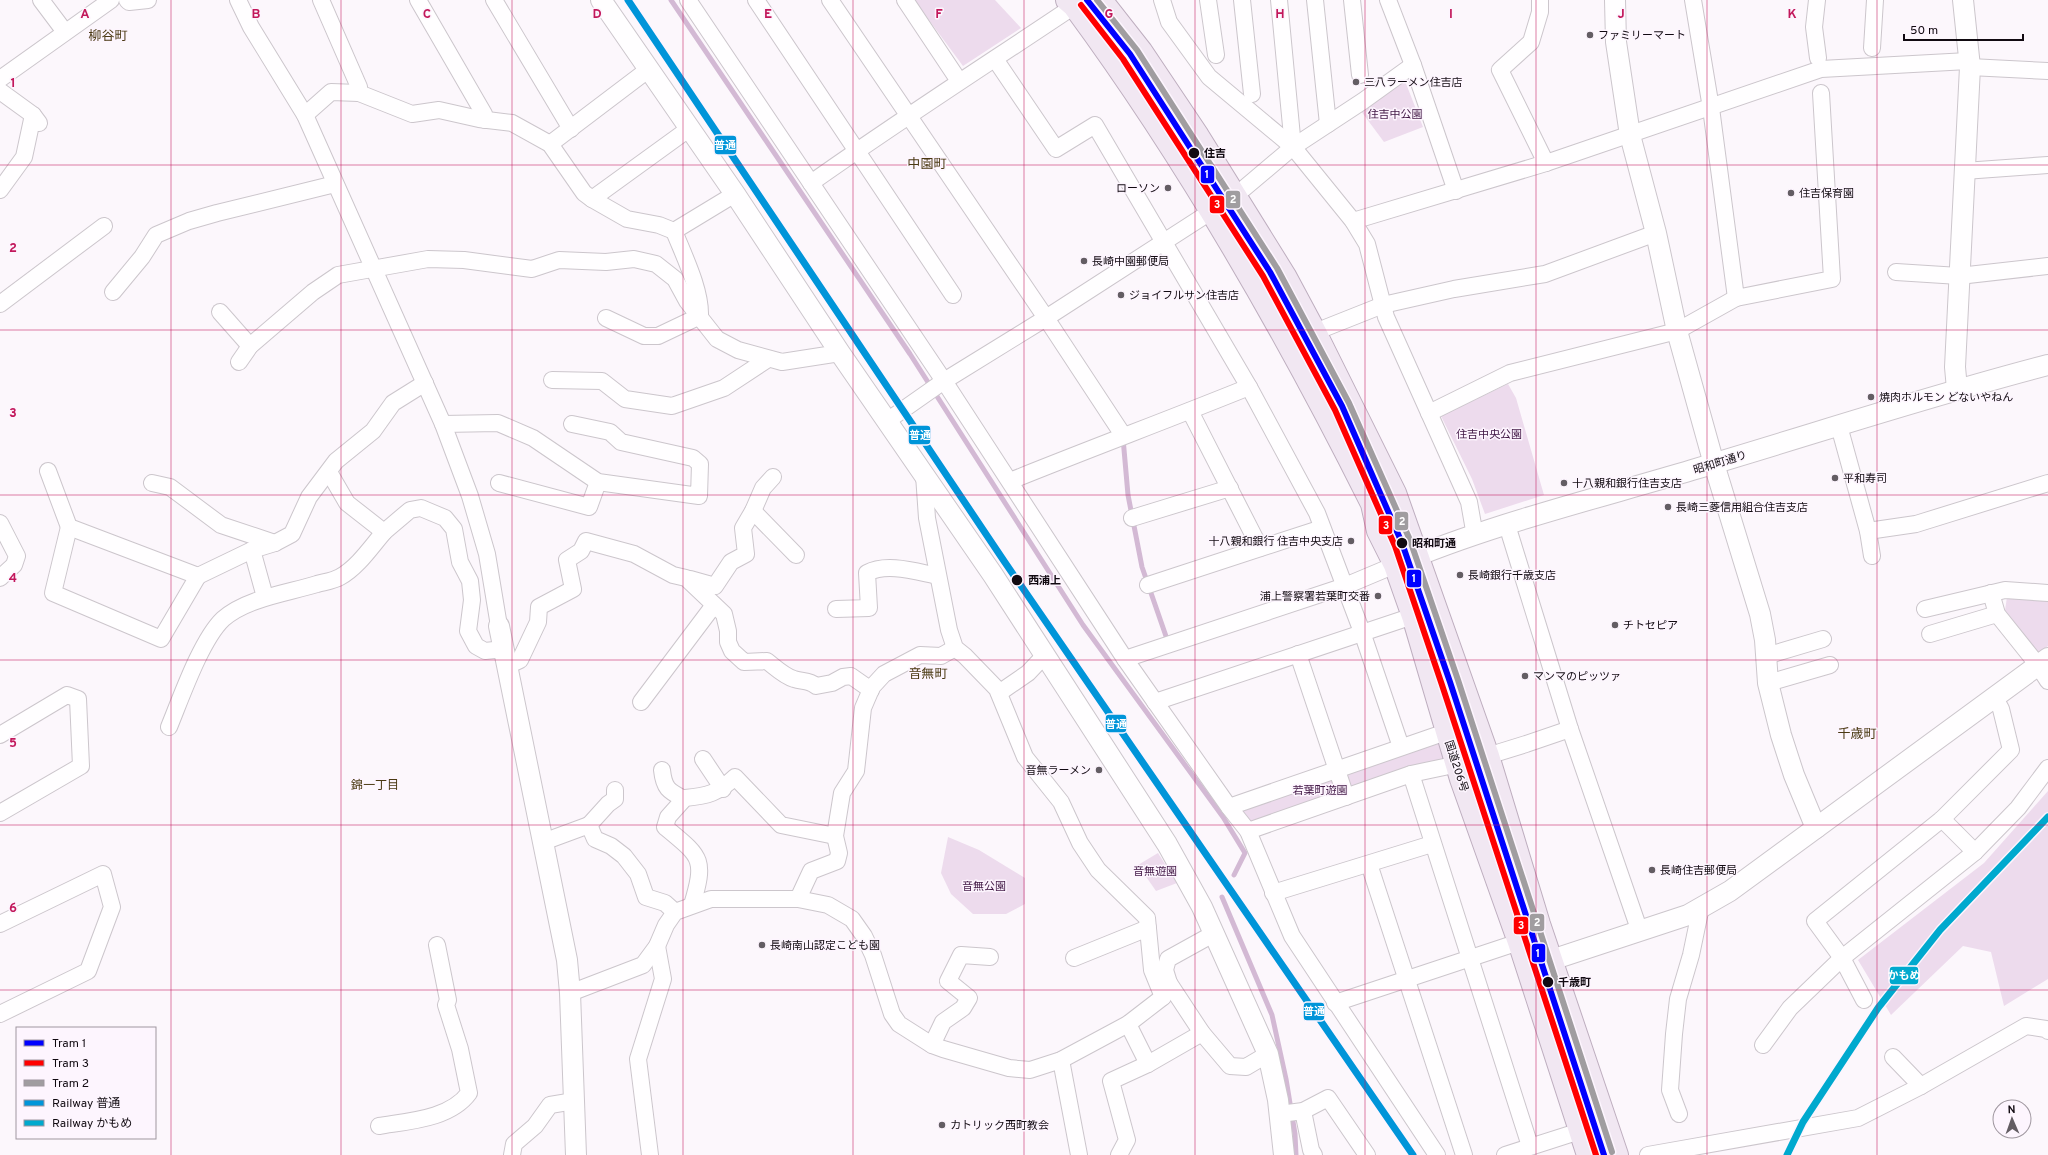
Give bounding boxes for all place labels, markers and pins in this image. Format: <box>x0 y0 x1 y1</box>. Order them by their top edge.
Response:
place label: ファミリーマート <box>1598 29 1686 43</box>
marker: ファミリーマート <box>1585 30 1595 40</box>
place label: 三八ラーメン住吉店 <box>1364 76 1463 90</box>
marker: 三八ラーメン住吉店 <box>1351 77 1361 87</box>
marker: 住吉 <box>1187 146 1201 160</box>
place label: 住吉 <box>1204 147 1226 161</box>
place label: ローソン <box>1116 182 1160 196</box>
marker: ローソン <box>1163 183 1173 193</box>
place label: 住吉保育園 <box>1799 187 1854 201</box>
marker: 住吉保育園 <box>1786 188 1796 198</box>
place label: 長崎中園郵便局 <box>1092 255 1169 269</box>
marker: 長崎中園郵便局 <box>1079 256 1089 266</box>
place label: ジョイフルサン住吉店 <box>1129 289 1239 303</box>
marker: ジョイフルサン住吉店 <box>1116 290 1126 300</box>
place label: 焼肉ホルモン どないやねん <box>1879 391 2013 405</box>
marker: 焼肉ホルモン どないやねん <box>1866 392 1876 402</box>
place label: 平和寿司 <box>1843 472 1887 486</box>
marker: 平和寿司 <box>1830 473 1840 483</box>
place label: 十八親和銀行住吉支店 <box>1572 477 1682 491</box>
marker: 十八親和銀行住吉支店 <box>1559 478 1569 488</box>
place label: 長崎三菱信用組合住吉支店 <box>1676 501 1808 515</box>
marker: 長崎三菱信用組合住吉支店 <box>1663 502 1673 512</box>
place label: 十八親和銀行 住吉中央支店 <box>1208 535 1343 549</box>
marker: 十八親和銀行 住吉中央支店 <box>1346 536 1356 546</box>
marker: 昭和町通 <box>1395 536 1409 550</box>
place label: 昭和町通 <box>1412 537 1456 551</box>
place label: 長崎銀行千歳支店 <box>1468 569 1556 583</box>
marker: 長崎銀行千歳支店 <box>1455 570 1465 580</box>
marker: 西浦上 <box>1010 573 1024 587</box>
place label: 西浦上 <box>1028 574 1061 588</box>
place label: 浦上警察署若葉町交番 <box>1260 590 1370 604</box>
marker: 浦上警察署若葉町交番 <box>1373 591 1383 601</box>
place label: チトセピア <box>1623 619 1678 633</box>
marker: チトセピア <box>1610 620 1620 630</box>
place label: マンマのピッツァ <box>1533 670 1621 684</box>
marker: マンマのピッツァ <box>1520 671 1530 681</box>
place label: 音無ラーメン <box>1025 764 1091 778</box>
marker: 音無ラーメン <box>1094 765 1104 775</box>
place label: 長崎住吉郵便局 <box>1660 864 1737 878</box>
marker: 長崎住吉郵便局 <box>1647 865 1657 875</box>
place label: 長崎南山認定こども園 <box>770 939 880 953</box>
marker: 長崎南山認定こども園 <box>757 940 767 950</box>
marker: 千歳町 <box>1541 975 1555 989</box>
place label: 千歳町 <box>1558 976 1591 990</box>
place label: カトリック西町教会 <box>950 1119 1049 1133</box>
marker: カトリック西町教会 <box>937 1120 947 1130</box>

